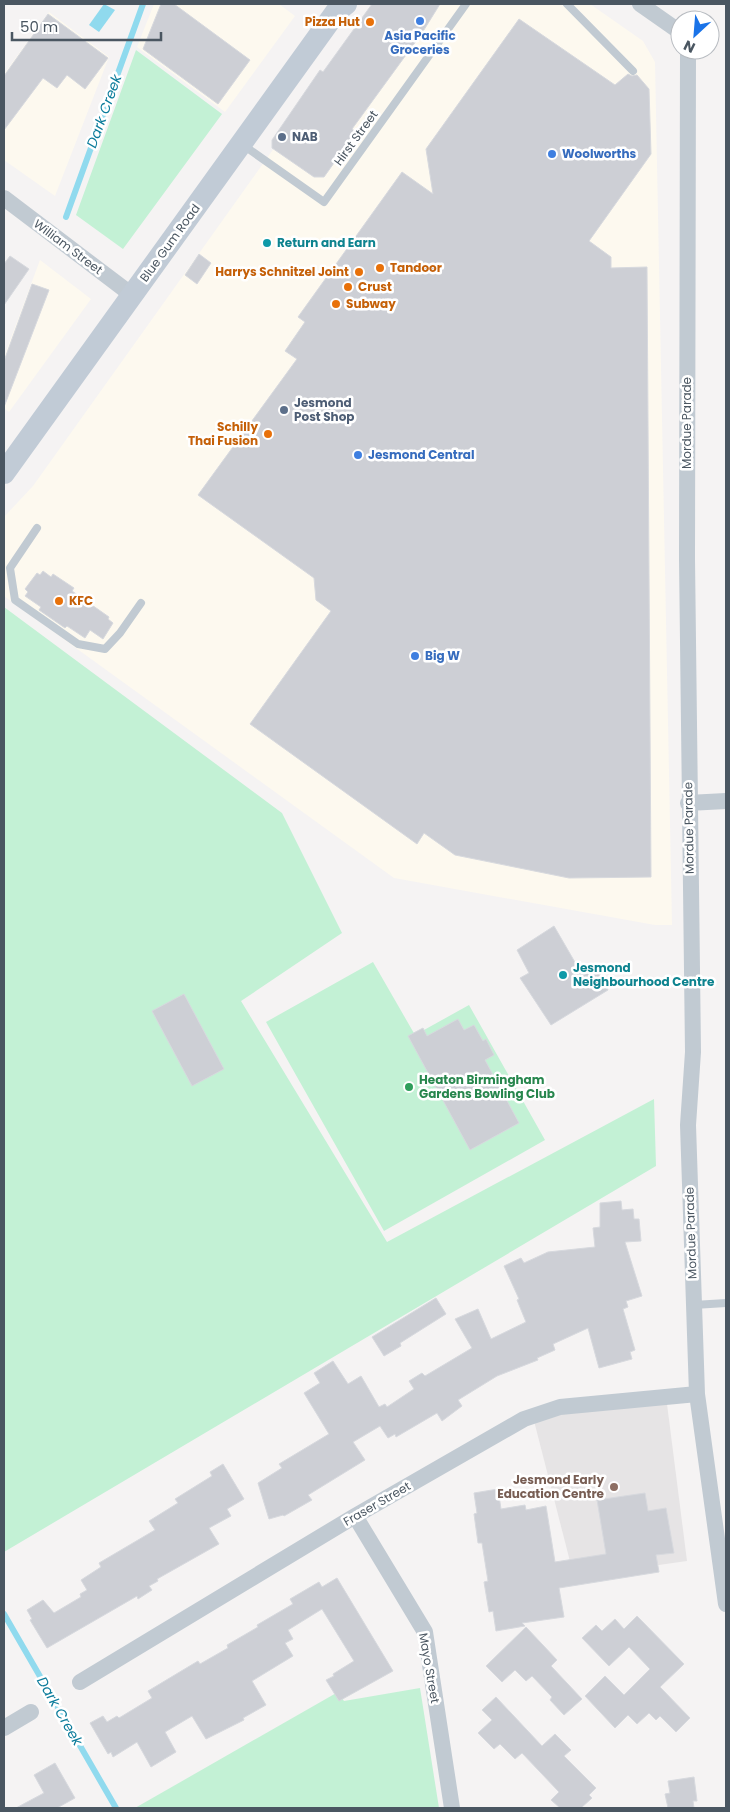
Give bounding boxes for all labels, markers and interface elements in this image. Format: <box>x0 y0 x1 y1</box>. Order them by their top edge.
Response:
scale bar <box>12 10 161 42</box>
north arrow <box>670 10 720 60</box>
place label: Pizza Hut <box>305 13 360 30</box>
marker: Asia Pacific Groceries <box>414 15 426 27</box>
text: 50 m <box>20 16 58 37</box>
marker: Pizza Hut <box>364 16 376 28</box>
place label: Asia Pacific Groceries <box>384 27 456 58</box>
text: N <box>680 35 698 58</box>
water label: Dark Creek <box>82 71 127 150</box>
street label: Hirst Street <box>330 107 381 169</box>
place label: NAB <box>292 128 318 145</box>
marker: NAB <box>276 131 288 143</box>
place label: Woolworths <box>562 145 637 162</box>
marker: Woolworths <box>546 148 558 160</box>
street label: Blue Gum Road <box>136 200 204 285</box>
street label: William Street <box>30 215 106 278</box>
place label: Return and Earn <box>277 234 376 251</box>
marker: Return and Earn <box>261 237 273 249</box>
place label: Tandoor <box>390 259 442 276</box>
marker: Tandoor <box>374 262 386 274</box>
place label: Harrys Schnitzel Joint <box>215 263 349 280</box>
marker: Harrys Schnitzel Joint <box>353 266 365 278</box>
place label: Crust <box>358 278 392 295</box>
marker: Crust <box>342 281 354 293</box>
place label: Subway <box>346 295 396 312</box>
marker: Subway <box>330 298 342 310</box>
street label: Mordue Parade <box>678 377 695 469</box>
place label: Jesmond Post Shop <box>294 394 355 425</box>
marker: Jesmond Post Shop <box>278 404 290 416</box>
place label: Schilly Thai Fusion <box>188 418 258 449</box>
marker: Schilly Thai Fusion <box>262 428 274 440</box>
place label: Jesmond Central <box>368 446 474 463</box>
marker: Jesmond Central <box>352 449 364 461</box>
place label: KFC <box>69 592 93 609</box>
marker: KFC <box>53 595 65 607</box>
place label: Big W <box>425 647 460 664</box>
marker: Big W <box>409 650 421 662</box>
street label: Mordue Parade <box>679 782 698 874</box>
place label: Jesmond Neighbourhood Centre <box>573 959 715 990</box>
marker: Jesmond Neighbourhood Centre <box>557 969 569 981</box>
place label: Heaton Birmingham Gardens Bowling Club <box>419 1071 555 1102</box>
marker: Heaton Birmingham Gardens Bowling Club <box>403 1081 415 1093</box>
street label: Mordue Parade <box>680 1187 701 1279</box>
place label: Jesmond Early Education Centre <box>497 1471 605 1502</box>
street label: Fraser Street <box>340 1477 414 1530</box>
marker: Jesmond Early Education Centre <box>608 1481 620 1493</box>
street label: Mayo Street <box>415 1631 444 1704</box>
water label: Dark Creek <box>32 1673 88 1750</box>

